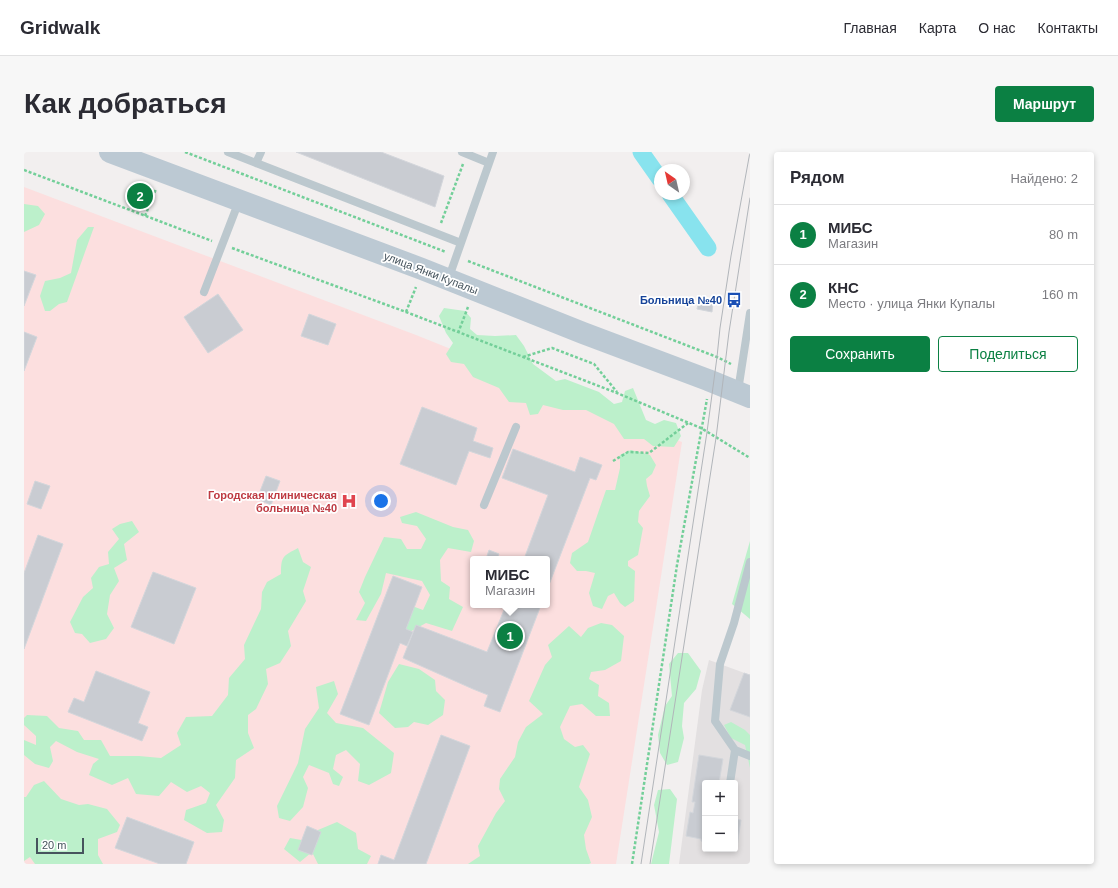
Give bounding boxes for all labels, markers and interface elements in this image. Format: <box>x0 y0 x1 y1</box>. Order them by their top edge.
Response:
text: Gridwalk <box>20 17 100 38</box>
text: Главная <box>843 20 897 36</box>
text: Карта <box>919 20 956 36</box>
text: О нас <box>978 20 1016 36</box>
text: Контакты <box>1038 20 1098 36</box>
button: Маршрут <box>995 86 1094 122</box>
text: Как добраться <box>24 88 226 119</box>
north arrow <box>654 164 690 200</box>
text: Рядом <box>790 168 845 187</box>
text: Найдено: 2 <box>1010 171 1078 186</box>
pin: 2 <box>127 181 153 211</box>
text: МИБС <box>828 219 873 236</box>
text: 1 <box>799 227 807 242</box>
text: 80 m <box>1049 227 1078 242</box>
text: Магазин <box>828 236 878 251</box>
street label: улица Янки Купалы <box>382 250 480 296</box>
text: КНС <box>828 279 859 296</box>
text: 2 <box>799 287 807 302</box>
text: 160 m <box>1042 287 1078 302</box>
bus stop icon: Больница №40 <box>725 291 743 309</box>
place label: Больница №40 <box>640 294 722 306</box>
text: Место · улица Янки Купалы <box>828 296 995 311</box>
button: Сохранить <box>790 336 930 372</box>
button: Поделиться <box>938 336 1078 372</box>
place label: Городская клиническая больница №40 <box>208 489 337 514</box>
your location <box>371 491 391 511</box>
hospital icon: Городская клиническая больница №40 <box>340 492 358 510</box>
popup <box>470 556 550 608</box>
text: МИБС <box>485 566 530 583</box>
text: Магазин <box>485 583 535 598</box>
pin: 1 <box>497 621 523 651</box>
map controls <box>702 780 738 852</box>
button: + <box>702 780 738 816</box>
button: − <box>702 816 738 852</box>
scale bar <box>36 836 84 855</box>
text: 20 m <box>42 839 66 851</box>

